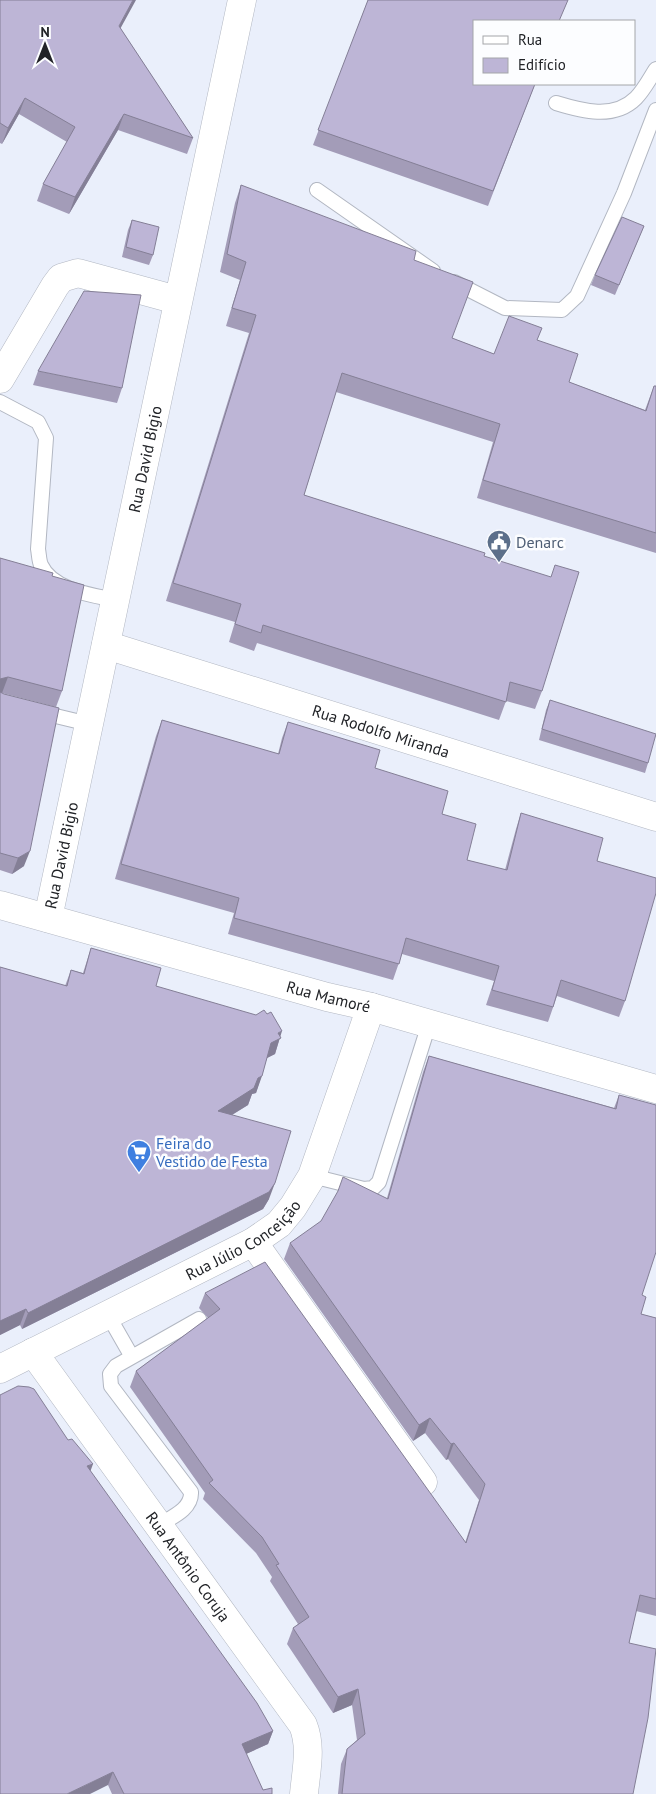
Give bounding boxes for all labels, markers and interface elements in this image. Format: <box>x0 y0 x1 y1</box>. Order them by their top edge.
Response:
north arrow <box>20 20 70 70</box>
legend <box>473 20 636 85</box>
text: N <box>40 23 50 41</box>
text: Rua <box>518 30 542 49</box>
text: Edifício <box>518 55 566 74</box>
street label: Rua David Bigio <box>124 404 166 514</box>
public building icon: Denarc <box>486 529 512 563</box>
place label: Denarc <box>516 532 564 552</box>
street label: Rua Rodolfo Miranda <box>310 700 452 762</box>
street label: Rua David Bigio <box>40 800 82 911</box>
street label: Rua Mamoré <box>284 976 372 1017</box>
place label: Feira do Vestido de Festa <box>155 1133 268 1171</box>
supermarket icon: Feira do Vestido de Festa <box>126 1139 152 1173</box>
street label: Rua Júlio Conceição <box>182 1196 305 1284</box>
street label: Rua Antônio Coruja <box>142 1508 235 1626</box>

